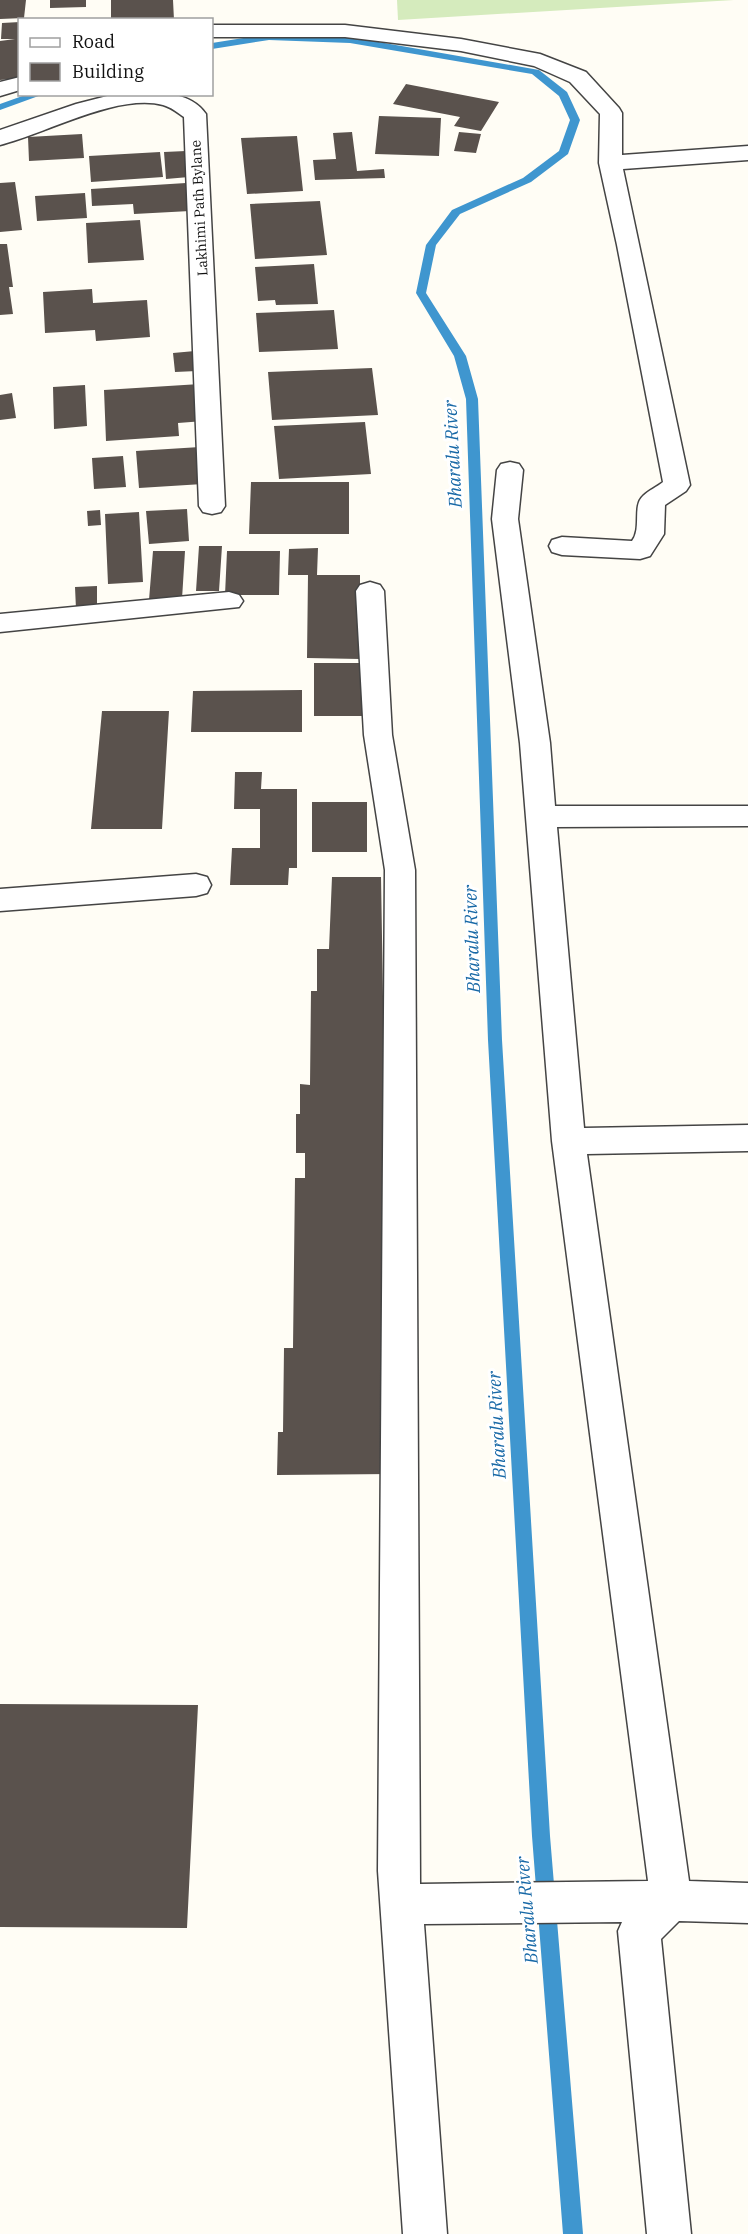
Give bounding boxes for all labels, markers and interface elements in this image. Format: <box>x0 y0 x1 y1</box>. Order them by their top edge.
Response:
legend <box>18 18 213 96</box>
text: Road <box>72 30 115 53</box>
text: Building <box>72 60 144 83</box>
street label: Lakhimi Path Bylane <box>186 139 212 277</box>
water label: Bharalu River <box>438 398 467 509</box>
water label: Bharalu River <box>458 884 485 994</box>
water label: Bharalu River <box>482 1369 511 1480</box>
water label: Bharalu River <box>510 1854 543 1966</box>

